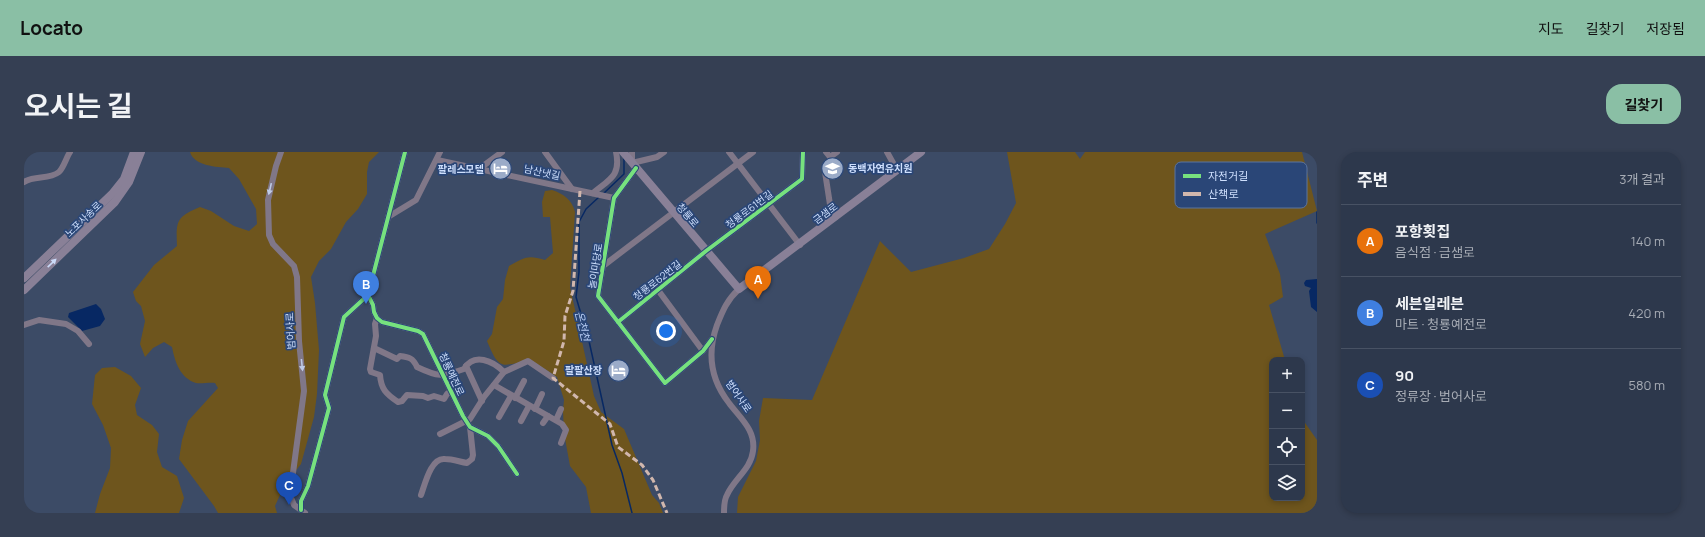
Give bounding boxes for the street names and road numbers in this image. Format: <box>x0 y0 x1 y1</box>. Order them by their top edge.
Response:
street label: 남산냇길 <box>523 161 561 183</box>
street label: 청룡로61번길 <box>722 187 776 231</box>
street label: 노포사송로 <box>62 198 104 240</box>
street label: 금샘로 <box>810 199 840 227</box>
street label: 청룡로 <box>674 200 702 230</box>
street label: 놀이마당로 <box>584 242 606 290</box>
street label: 청룡로62번길 <box>630 257 684 303</box>
street label: 범어사로 <box>282 312 298 350</box>
street label: 청룡예전로 <box>436 350 468 398</box>
street label: 범어사로 <box>723 377 755 415</box>

